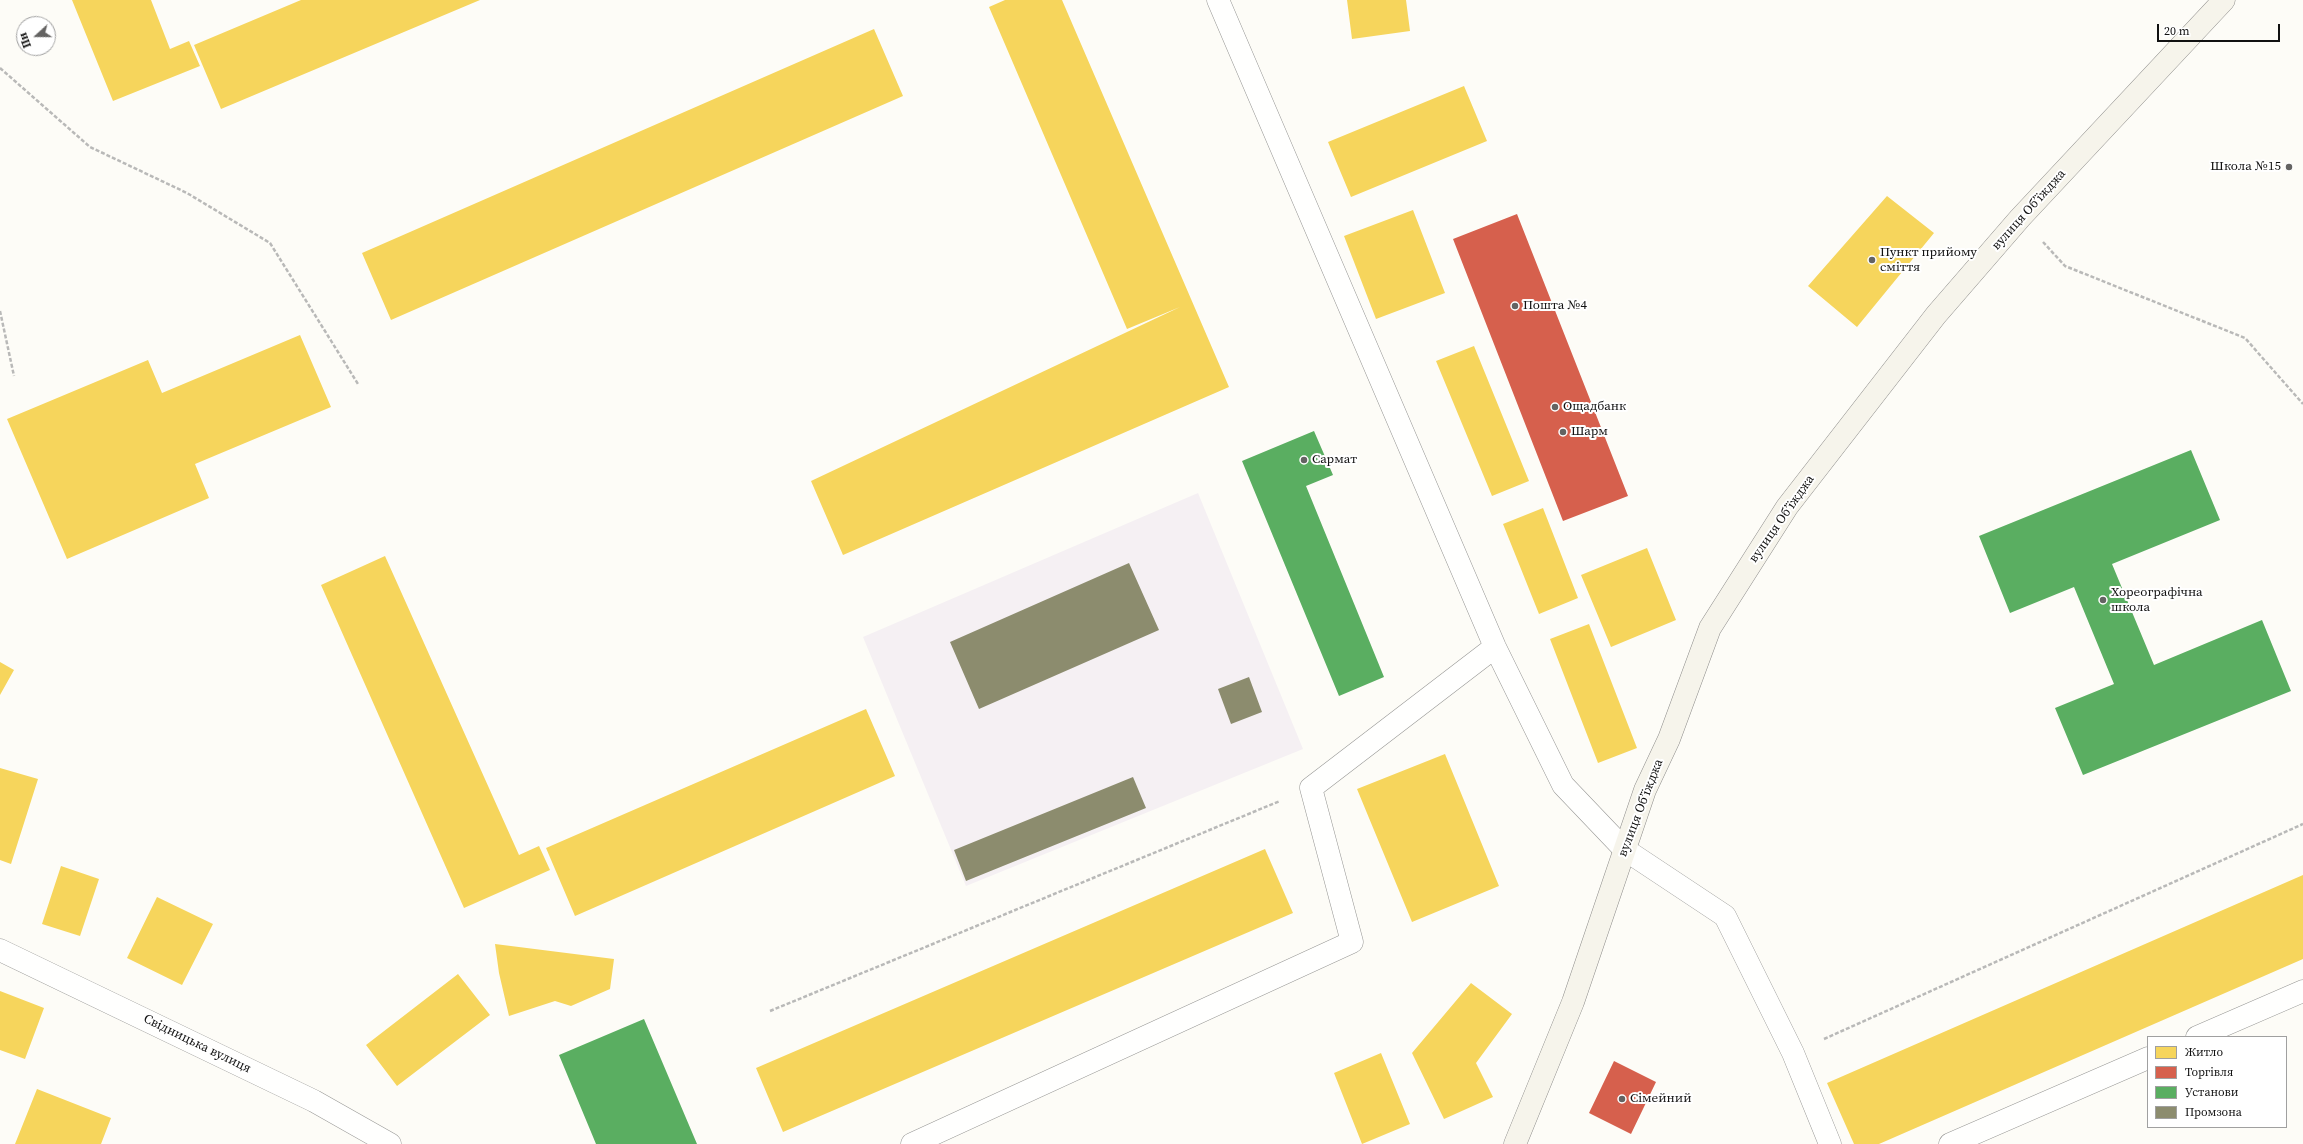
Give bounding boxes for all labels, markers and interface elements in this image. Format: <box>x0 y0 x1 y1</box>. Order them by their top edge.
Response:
north arrow <box>16 16 56 56</box>
scale bar <box>2159 16 2282 42</box>
text: 20 m <box>2164 23 2190 39</box>
text: Пн <box>16 30 35 50</box>
place label: Школа №15 <box>2210 159 2281 175</box>
marker: Школа №15 <box>2284 162 2294 172</box>
street label: вулиця Обʼїжджа <box>1989 166 2069 254</box>
place label: Пункт прийому сміття <box>1880 245 1977 276</box>
marker: Пункт прийому сміття <box>1867 255 1877 265</box>
place label: Пошта №4 <box>1523 298 1587 314</box>
marker: Пошта №4 <box>1510 301 1520 311</box>
place label: Ощадбанк <box>1563 399 1626 415</box>
marker: Ощадбанк <box>1550 402 1560 412</box>
place label: Шарм <box>1571 424 1608 440</box>
marker: Шарм <box>1558 427 1568 437</box>
place label: Сармат <box>1312 452 1357 468</box>
marker: Сармат <box>1299 455 1309 465</box>
street label: вулиця Обʼїжджа <box>1746 472 1818 566</box>
place label: Хореографічна школа <box>2111 585 2203 616</box>
marker: Хореографічна школа <box>2098 595 2108 605</box>
street label: вулиця Обʼїжджа <box>1615 757 1667 859</box>
street label: Свідницька вулиця <box>141 1011 253 1077</box>
legend <box>2147 1036 2287 1128</box>
text: Житло <box>2185 1044 2223 1060</box>
text: Торгівля <box>2185 1064 2233 1080</box>
text: Установи <box>2185 1084 2238 1100</box>
place label: Сімейний <box>1630 1091 1692 1107</box>
marker: Сімейний <box>1617 1094 1627 1104</box>
text: Промзона <box>2185 1104 2242 1120</box>

